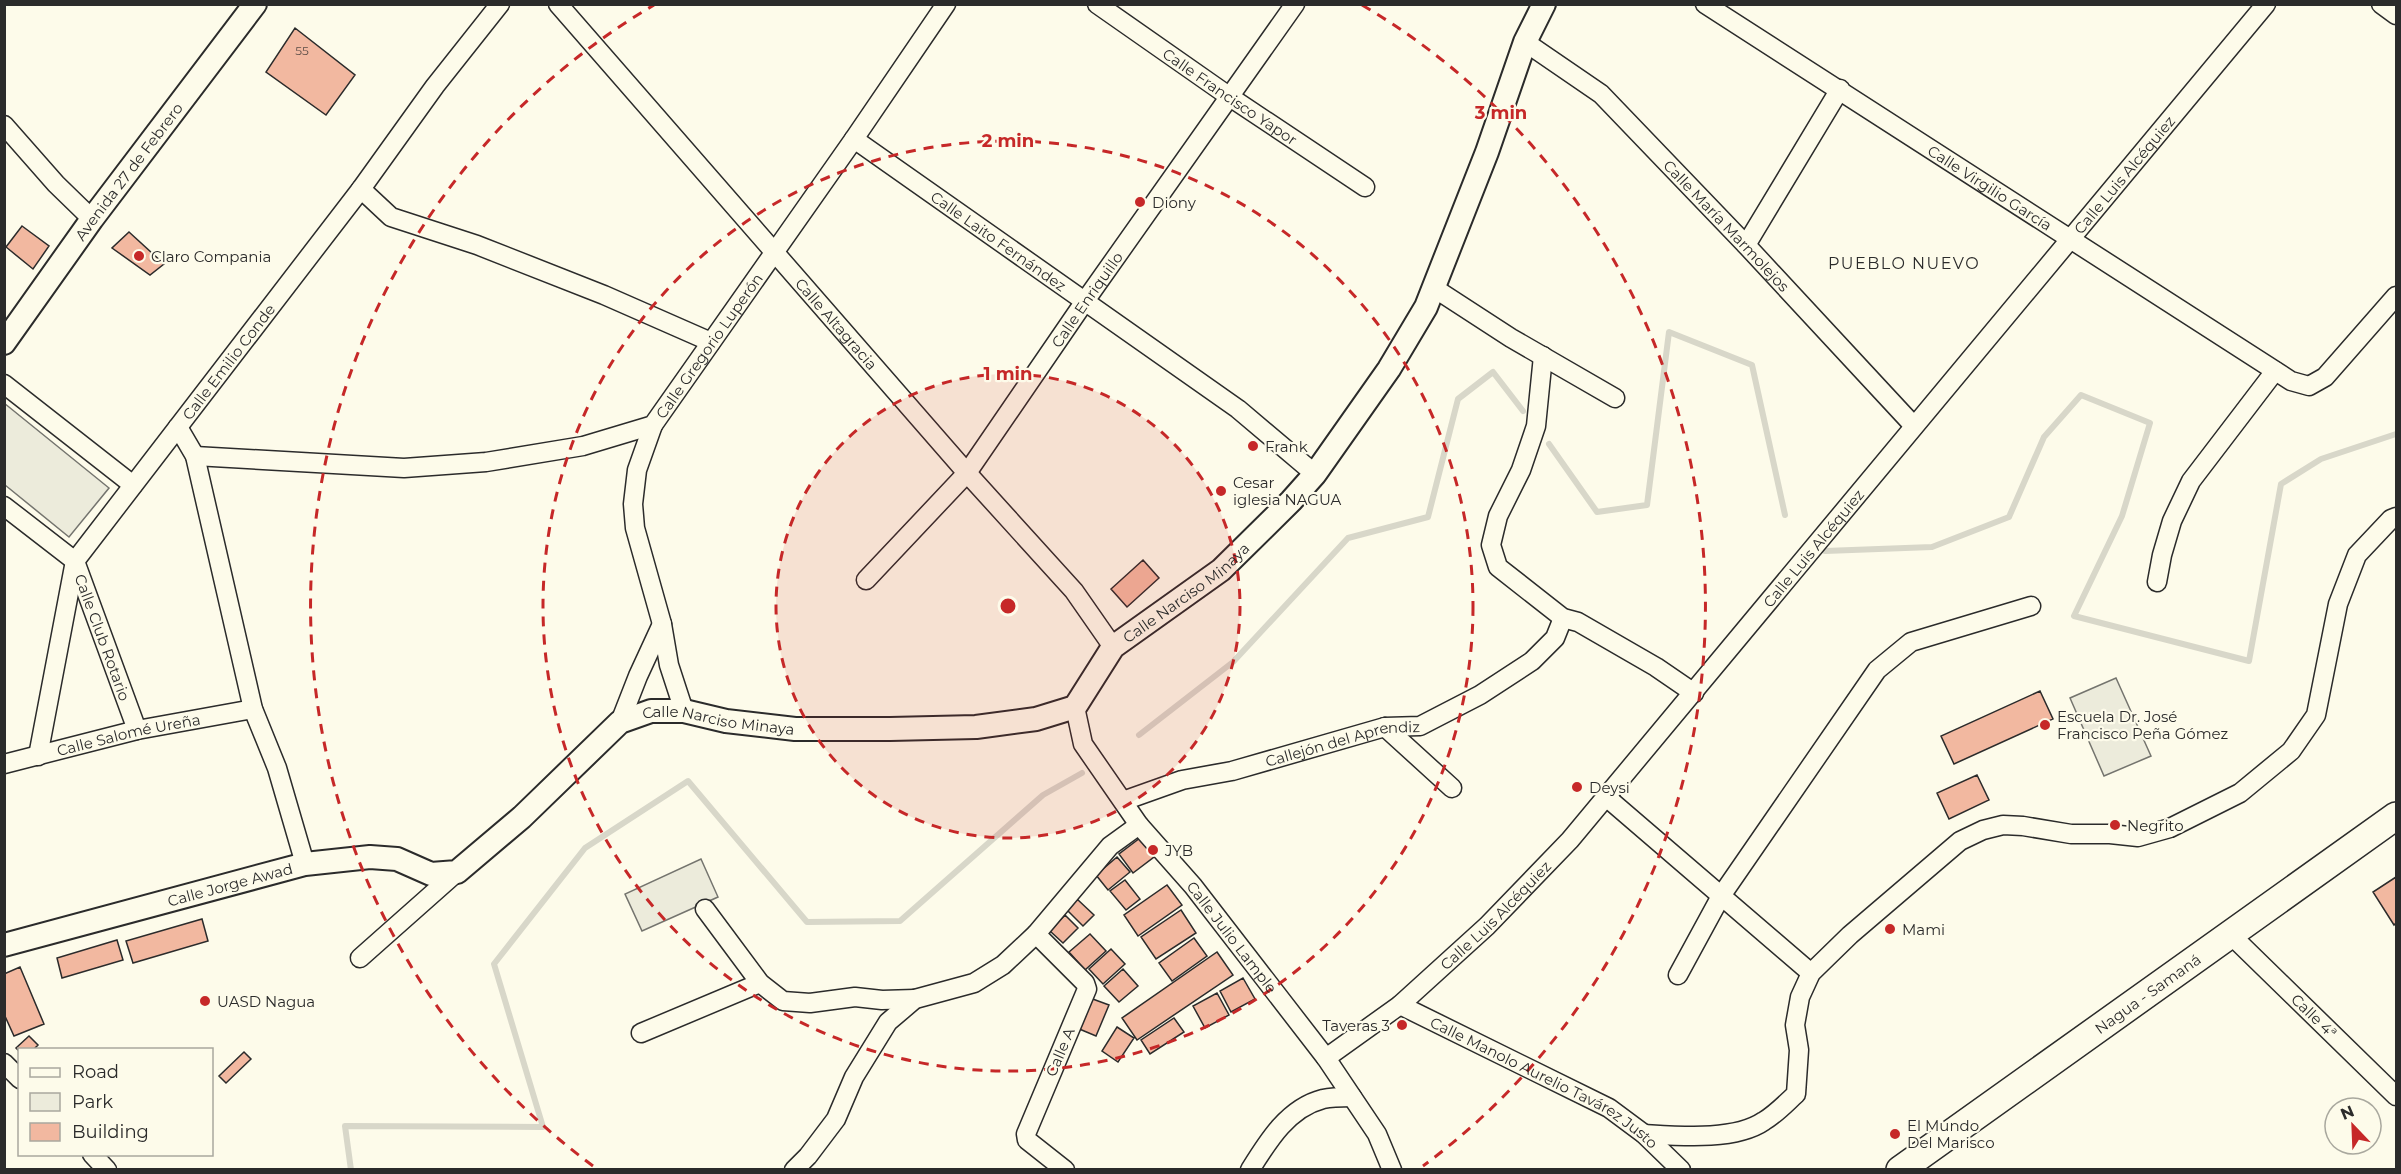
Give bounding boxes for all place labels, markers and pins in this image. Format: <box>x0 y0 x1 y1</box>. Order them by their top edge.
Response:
place label: Diony <box>1152 193 1197 212</box>
marker: Diony <box>1133 195 1147 209</box>
place label: Claro Compania <box>151 247 271 266</box>
marker: Claro Compania <box>132 249 146 263</box>
place label: Frank <box>1265 437 1308 456</box>
marker: Frank <box>1246 439 1260 453</box>
place label: Cesar iglesia NAGUA <box>1233 473 1342 509</box>
marker: Cesar iglesia NAGUA <box>1214 484 1228 498</box>
centre of rings <box>998 596 1018 616</box>
place label: Escuela Dr. José Francisco Peña Gómez <box>2057 707 2229 743</box>
marker: Escuela Dr. José Francisco Peña Gómez <box>2038 718 2052 732</box>
place label: Deysi <box>1589 778 1630 797</box>
marker: Deysi <box>1570 780 1584 794</box>
place label: Negrito <box>2127 816 2184 835</box>
marker: Negrito <box>2108 818 2122 832</box>
place label: JYB <box>1164 841 1193 860</box>
marker: JYB <box>1146 843 1160 857</box>
place label: Mami <box>1902 920 1945 939</box>
marker: Mami <box>1883 922 1897 936</box>
place label: UASD Nagua <box>217 992 315 1011</box>
marker: UASD Nagua <box>198 994 212 1008</box>
place label: Taveras 3 <box>1322 1016 1390 1035</box>
marker: Taveras 3 <box>1395 1018 1409 1032</box>
place label: El Mundo Del Marisco <box>1907 1116 1995 1152</box>
marker: El Mundo Del Marisco <box>1888 1127 1902 1141</box>

